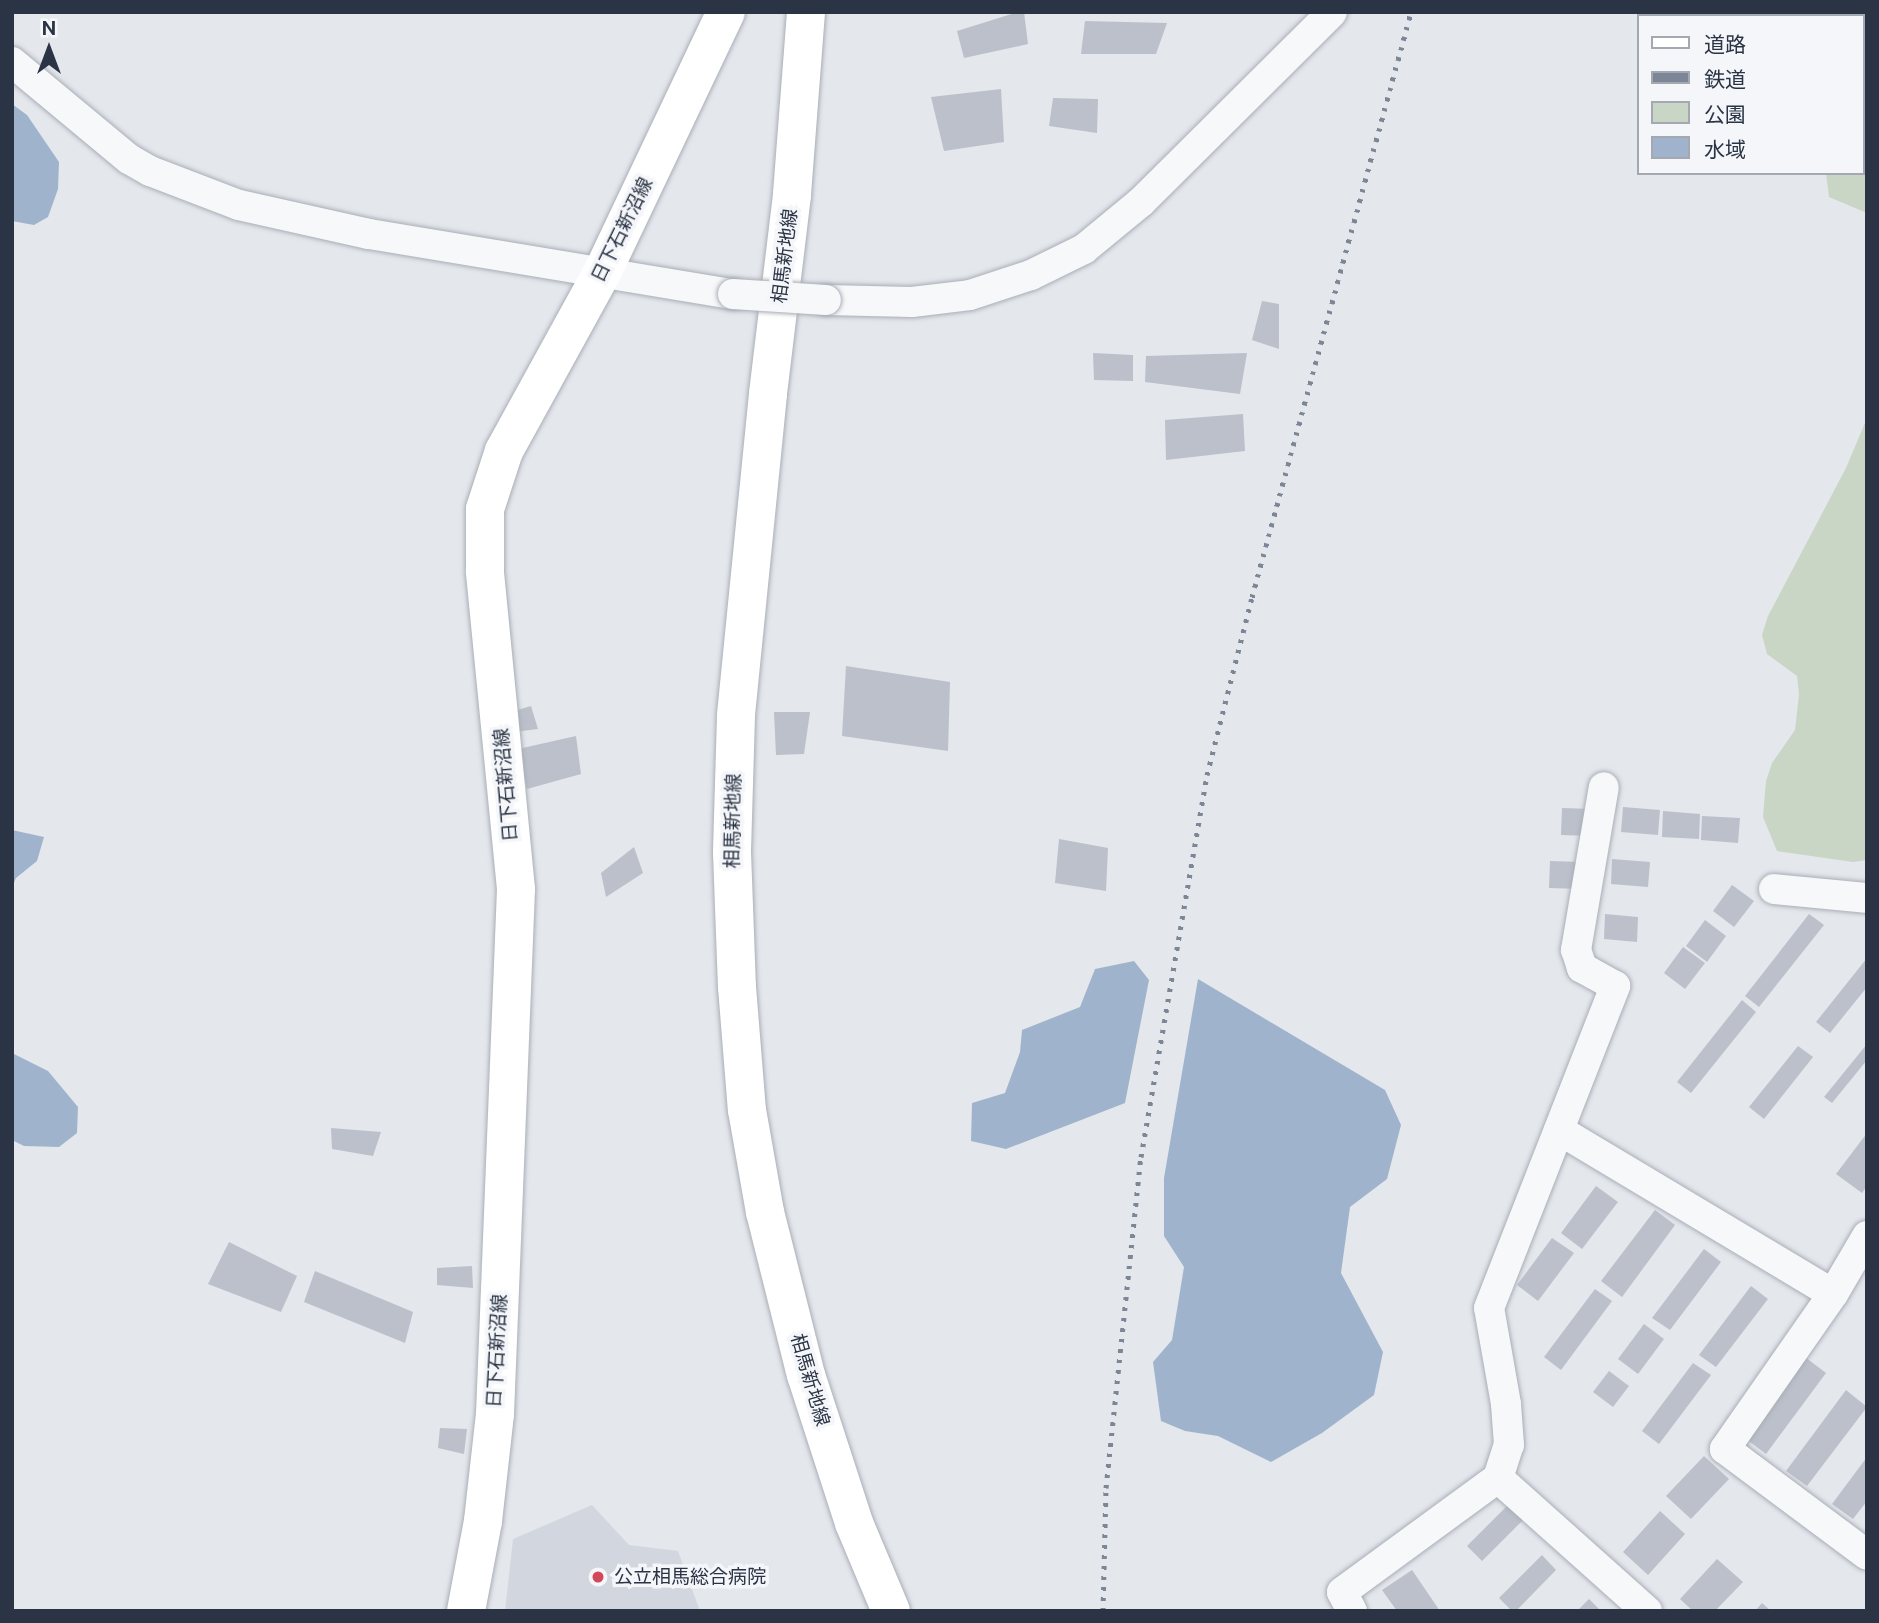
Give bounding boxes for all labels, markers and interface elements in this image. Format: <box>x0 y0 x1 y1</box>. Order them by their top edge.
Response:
north arrow <box>14 14 84 84</box>
legend <box>1638 14 1865 175</box>
text: N <box>42 17 56 39</box>
text: 道路 <box>1704 32 1746 57</box>
text: 鉄道 <box>1704 67 1746 92</box>
text: 公園 <box>1704 102 1746 127</box>
text: 水域 <box>1704 137 1746 162</box>
street label: 日下石新沼線 <box>587 174 657 286</box>
street label: 相馬新地線 <box>768 207 802 305</box>
street label: 日下石新沼線 <box>490 727 522 843</box>
street label: 相馬新地線 <box>721 773 745 869</box>
street label: 日下石新沼線 <box>483 1293 511 1409</box>
street label: 相馬新地線 <box>786 1331 834 1429</box>
place label: 公立相馬総合病院 <box>614 1566 766 1588</box>
marker: 公立相馬総合病院 <box>588 1567 608 1587</box>

